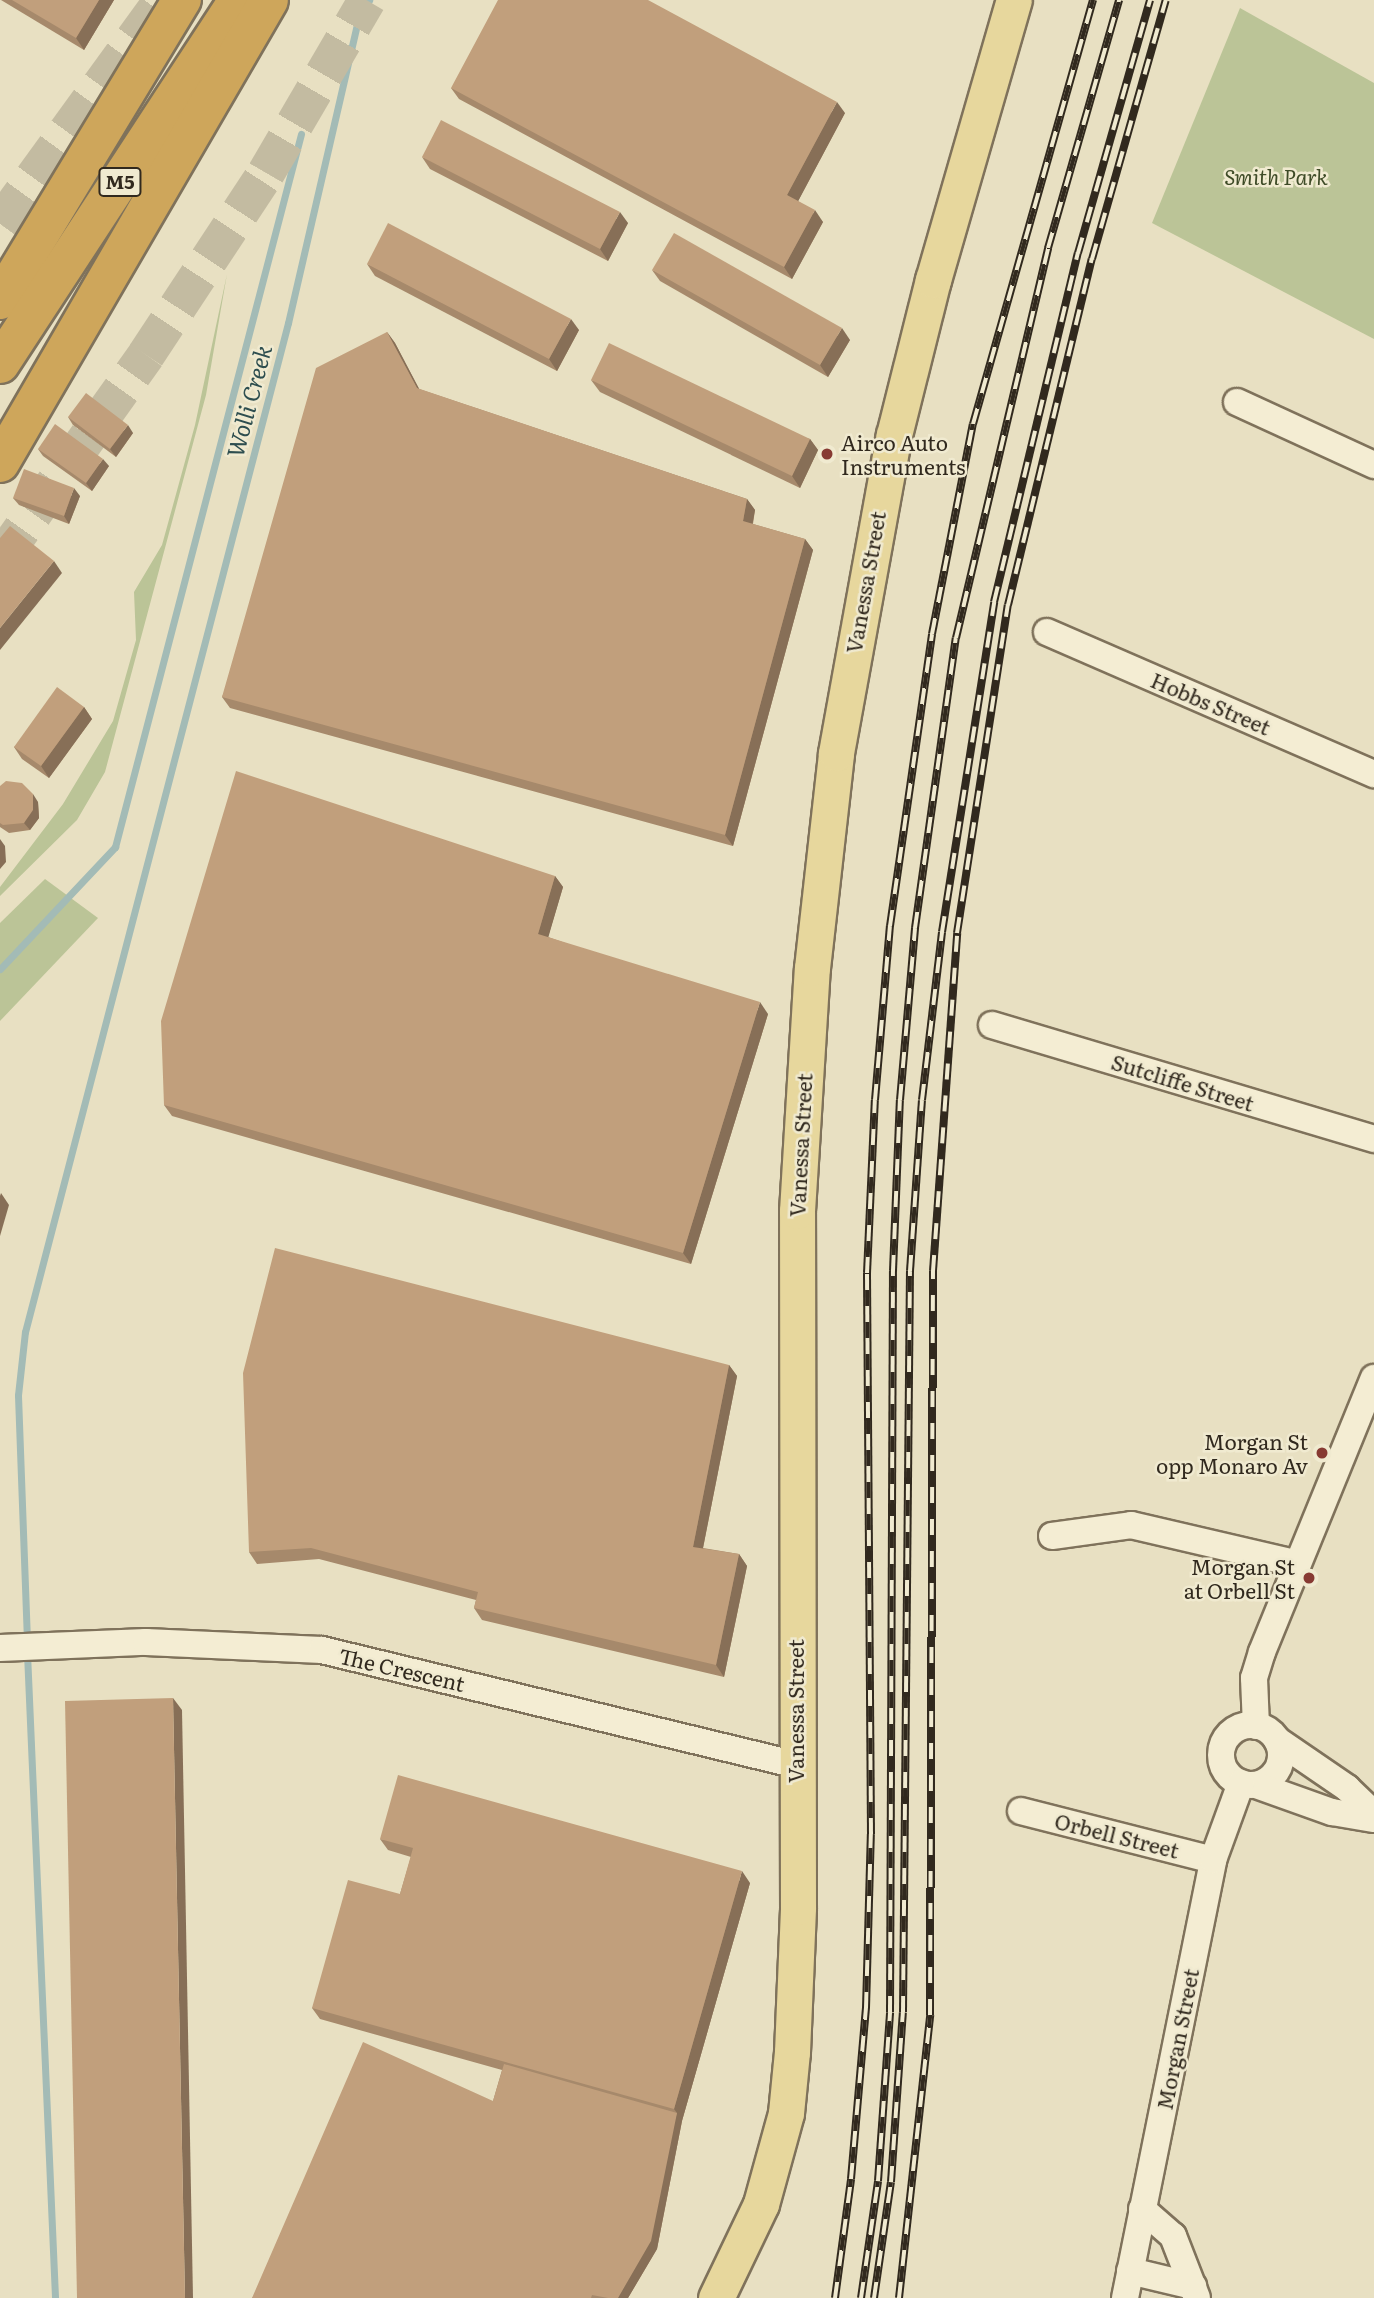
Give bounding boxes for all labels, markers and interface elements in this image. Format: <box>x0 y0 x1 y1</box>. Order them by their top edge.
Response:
park label: Smith Park <box>1224 163 1328 189</box>
road number: M5 <box>97 166 143 198</box>
water label: Wolli Creek <box>220 342 276 460</box>
place label: Airco Auto Instruments <box>841 429 966 479</box>
marker: Airco Auto Instruments <box>819 446 835 462</box>
street label: Vanessa Street <box>840 509 890 655</box>
street label: Hobbs Street <box>1147 667 1275 739</box>
street label: Sutcliffe Street <box>1109 1048 1257 1116</box>
street label: Vanessa Street <box>784 1072 816 1218</box>
place label: Morgan St opp Monaro Av <box>1156 1428 1308 1478</box>
marker: Morgan St opp Monaro Av <box>1314 1445 1330 1461</box>
place label: Morgan St at Orbell St <box>1184 1553 1295 1603</box>
marker: Morgan St at Orbell St <box>1301 1570 1317 1586</box>
street label: Vanessa Street <box>782 1639 808 1783</box>
street label: The Crescent <box>337 1642 467 1696</box>
street label: Orbell Street <box>1052 1807 1182 1863</box>
street label: Morgan Street <box>1151 1966 1203 2112</box>

